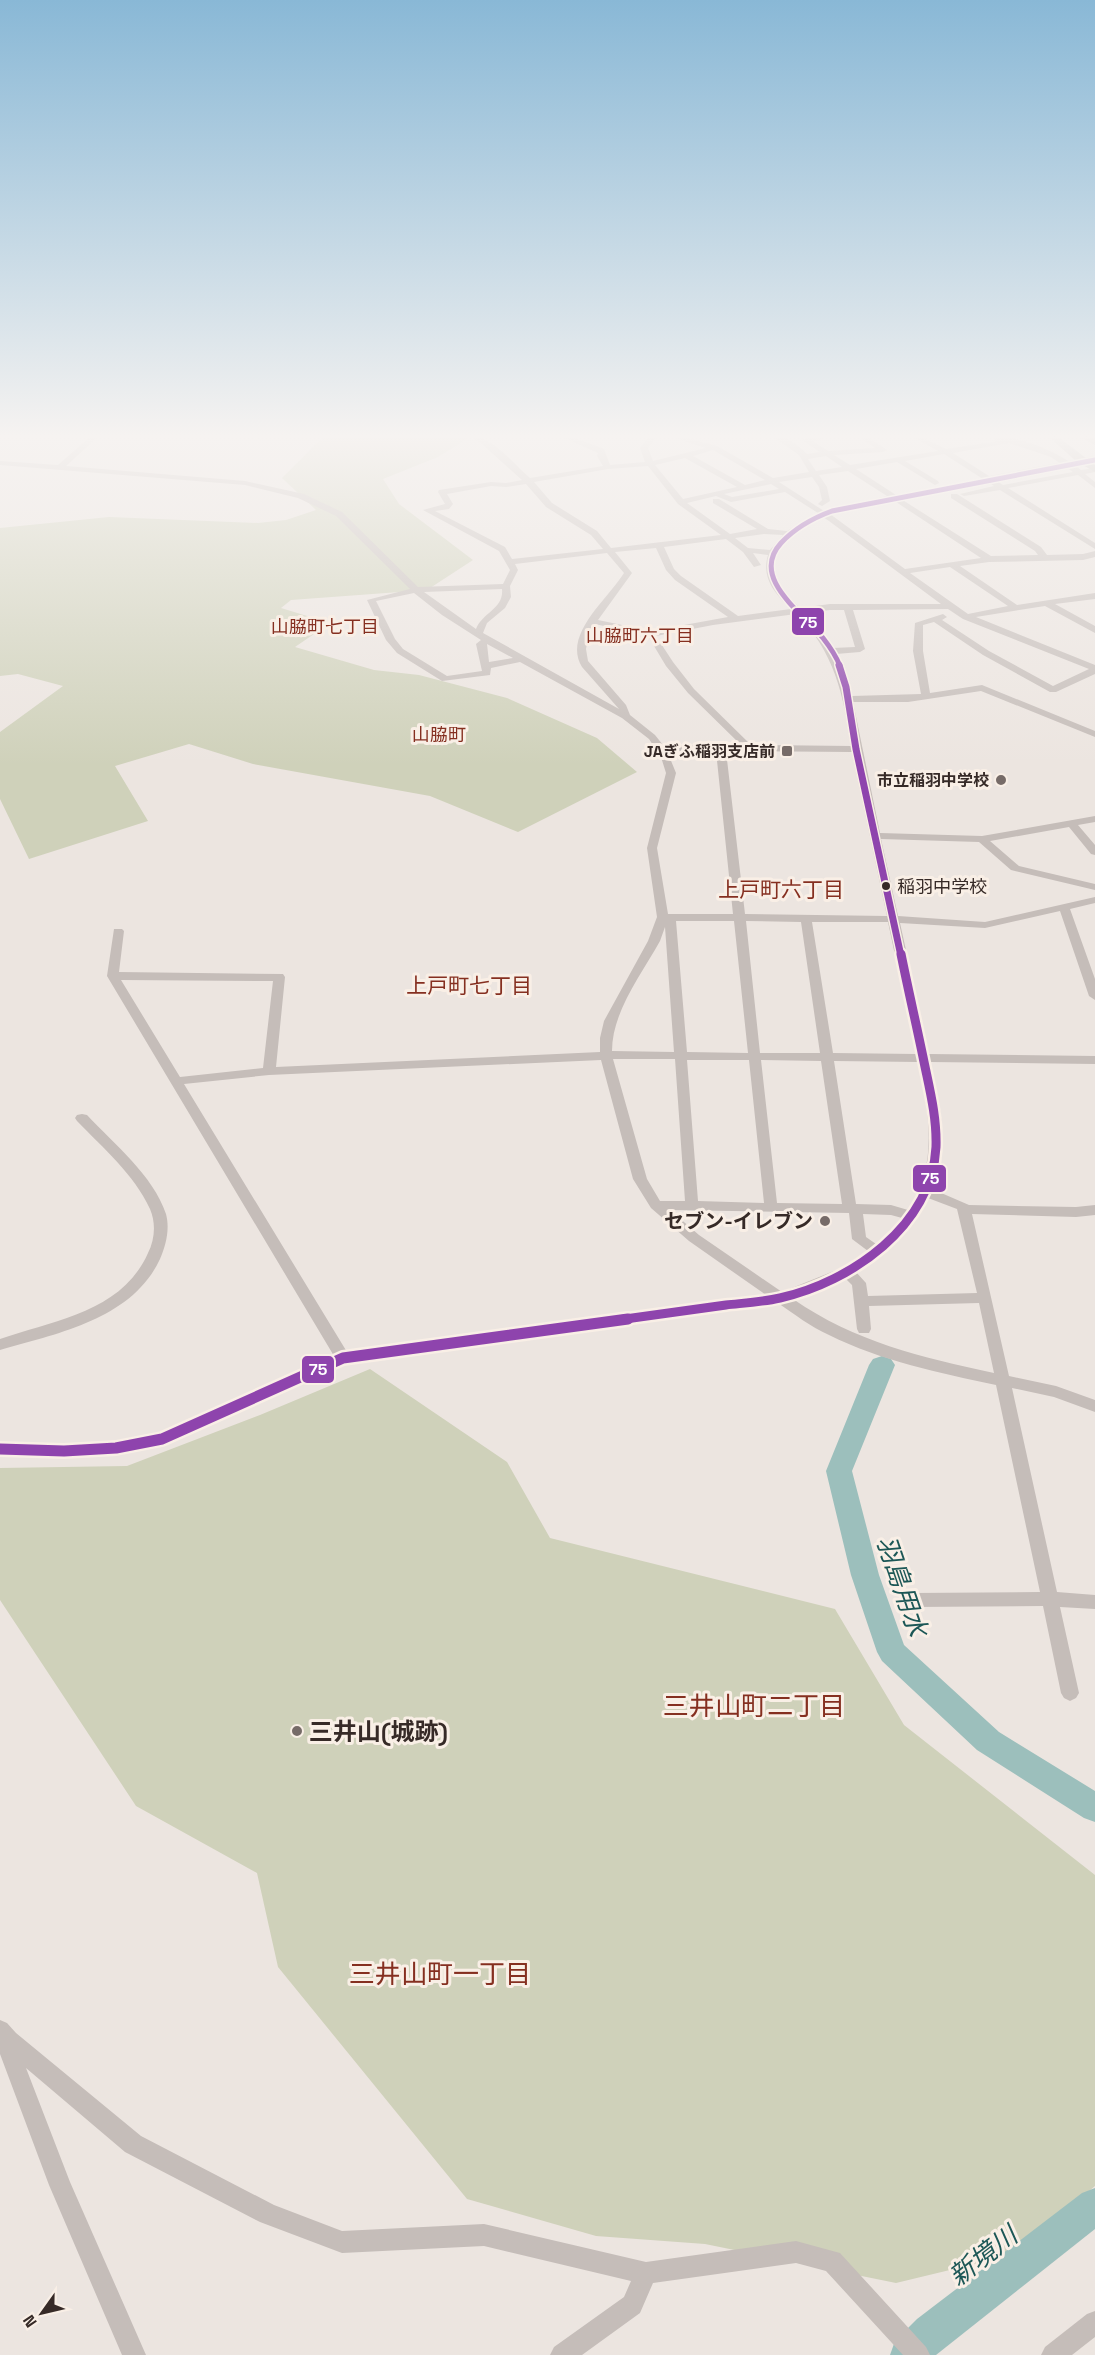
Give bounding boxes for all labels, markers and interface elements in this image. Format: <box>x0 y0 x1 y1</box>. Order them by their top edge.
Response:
line badge: 75 <box>791 607 825 636</box>
text: 75 <box>799 612 818 633</box>
district label: 山脇町七丁目 <box>271 615 379 638</box>
district label: 山脇町六丁目 <box>586 624 694 647</box>
district label: 山脇町 <box>412 723 466 746</box>
place label: JAぎふ稲羽支店前 <box>644 741 775 762</box>
marker: JAぎふ稲羽支店前 <box>780 744 794 758</box>
place label: 市立稲羽中学校 <box>877 770 989 791</box>
marker: 市立稲羽中学校 <box>994 773 1008 787</box>
place label: 稲羽中学校 <box>897 875 987 898</box>
district label: 上戸町六丁目 <box>718 876 844 903</box>
marker: 稲羽中学校 <box>880 880 892 892</box>
district label: 上戸町七丁目 <box>406 972 532 999</box>
line badge: 75 <box>912 1164 947 1193</box>
text: 75 <box>921 1168 940 1189</box>
place label: セブン-イレブン <box>664 1208 813 1234</box>
marker: セブン-イレブン <box>818 1214 832 1228</box>
line badge: 75 <box>301 1355 335 1384</box>
text: 75 <box>309 1359 328 1380</box>
water label: 羽島用水 <box>869 1531 936 1644</box>
district label: 三井山町二丁目 <box>663 1689 845 1723</box>
place label: 三井山(城跡) <box>309 1716 448 1747</box>
marker: 三井山(城跡) <box>290 1724 304 1738</box>
district label: 三井山町一丁目 <box>349 1957 531 1991</box>
water label: 新境川 <box>942 2217 1027 2293</box>
north arrow <box>12 2283 72 2343</box>
text: N <box>18 2311 42 2331</box>

